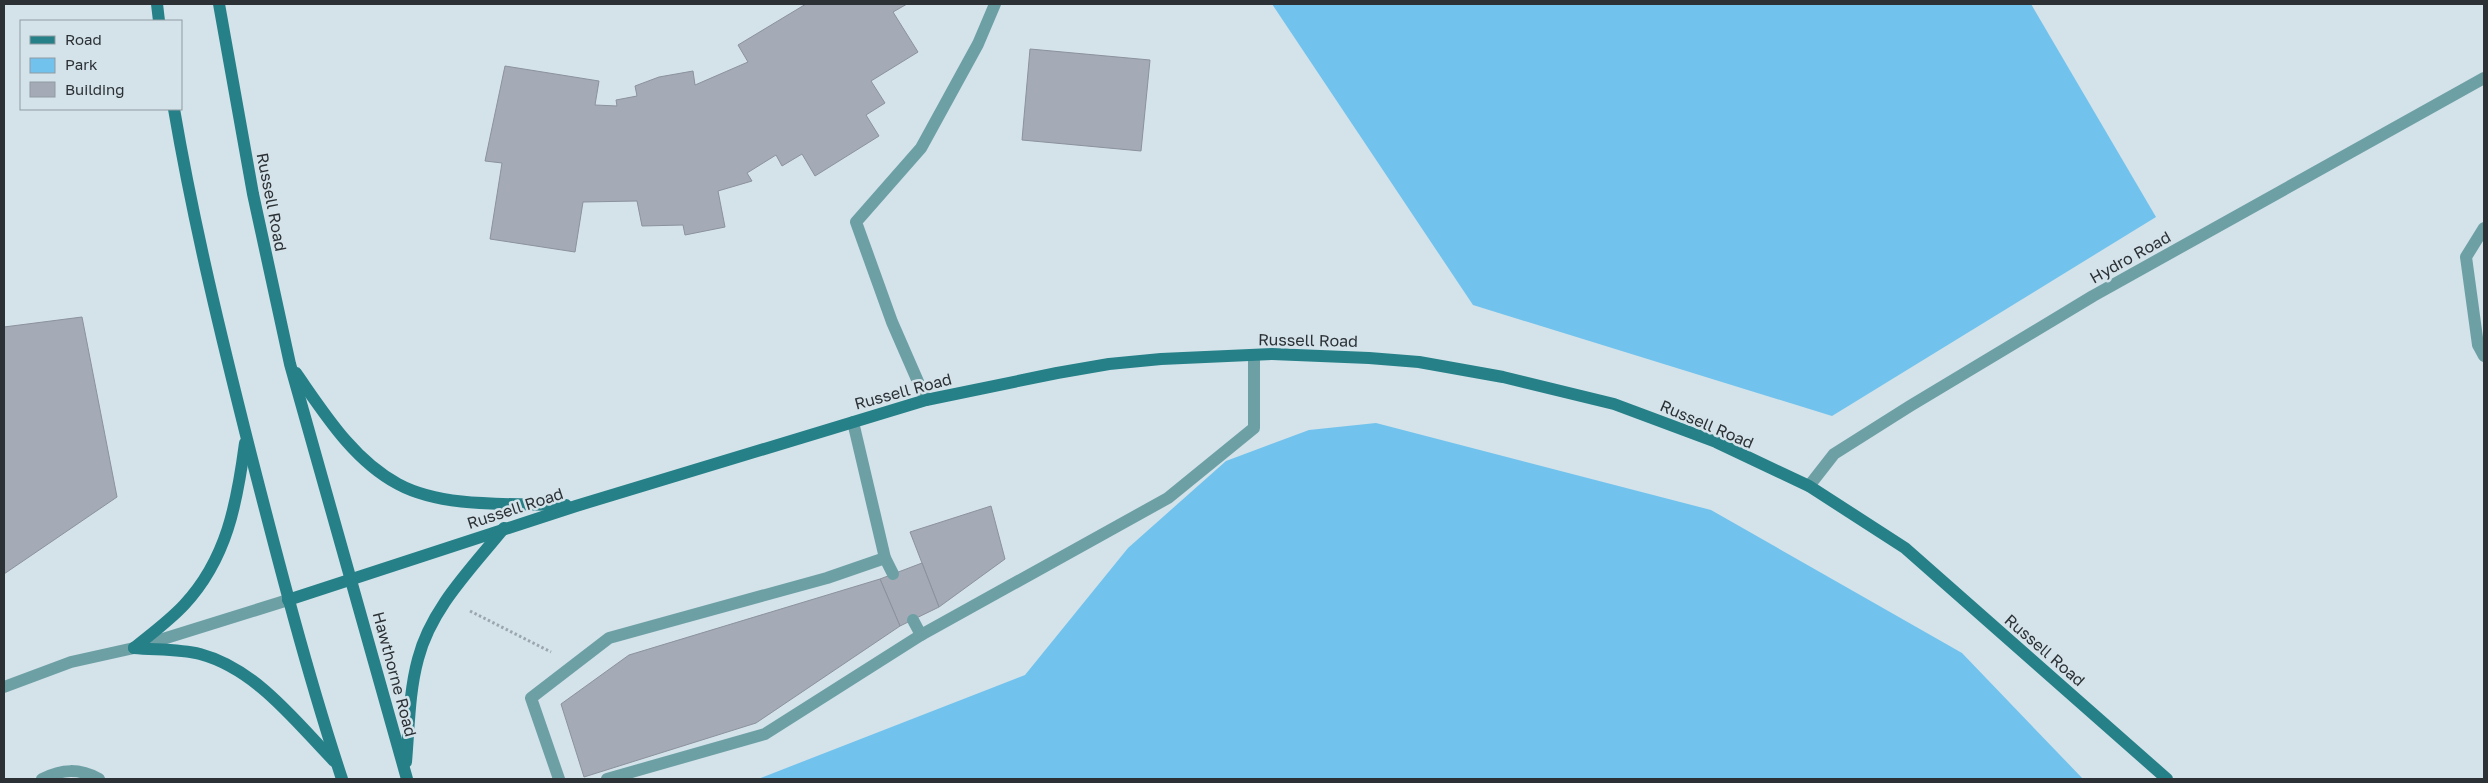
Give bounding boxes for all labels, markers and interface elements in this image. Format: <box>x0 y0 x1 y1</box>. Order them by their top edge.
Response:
legend <box>20 20 182 110</box>
text: Road <box>65 30 102 48</box>
text: Park <box>65 55 98 73</box>
text: Building <box>65 80 125 98</box>
street label: Russell Road <box>253 151 291 253</box>
street label: Hydro Road <box>2086 227 2174 287</box>
street label: Russell Road <box>1258 329 1358 351</box>
street label: Russell Road <box>852 368 954 414</box>
street label: Russell Road <box>1657 395 1757 453</box>
street label: Russell Road <box>464 483 566 533</box>
street label: Hawthorne Road <box>369 609 421 739</box>
street label: Russell Road <box>2001 610 2089 690</box>

